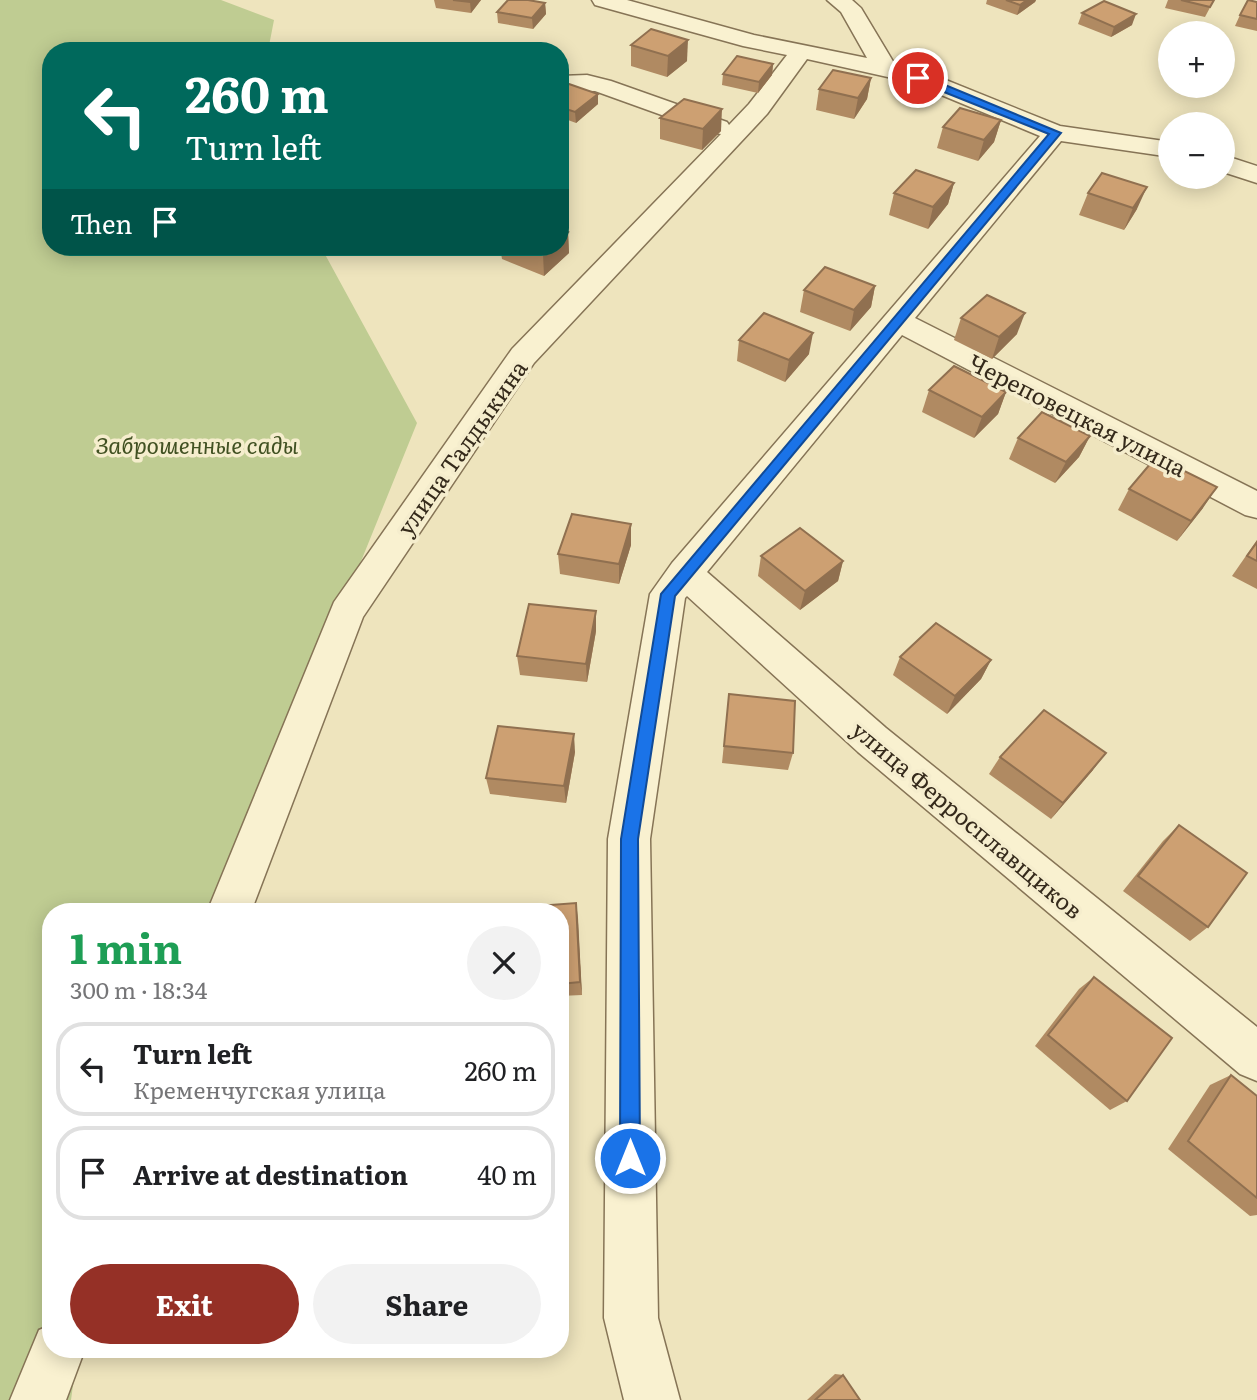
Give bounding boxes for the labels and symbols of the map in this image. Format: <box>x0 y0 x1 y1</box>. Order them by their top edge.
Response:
pin <box>888 48 948 108</box>
street label: Череповецкая улица <box>963 344 1193 484</box>
street label: улица Талдыкина <box>388 352 535 542</box>
park label: Заброшенные сады <box>95 427 299 461</box>
street label: улица Ферросплавщиков <box>845 712 1091 926</box>
position arrow <box>593 1121 667 1195</box>

